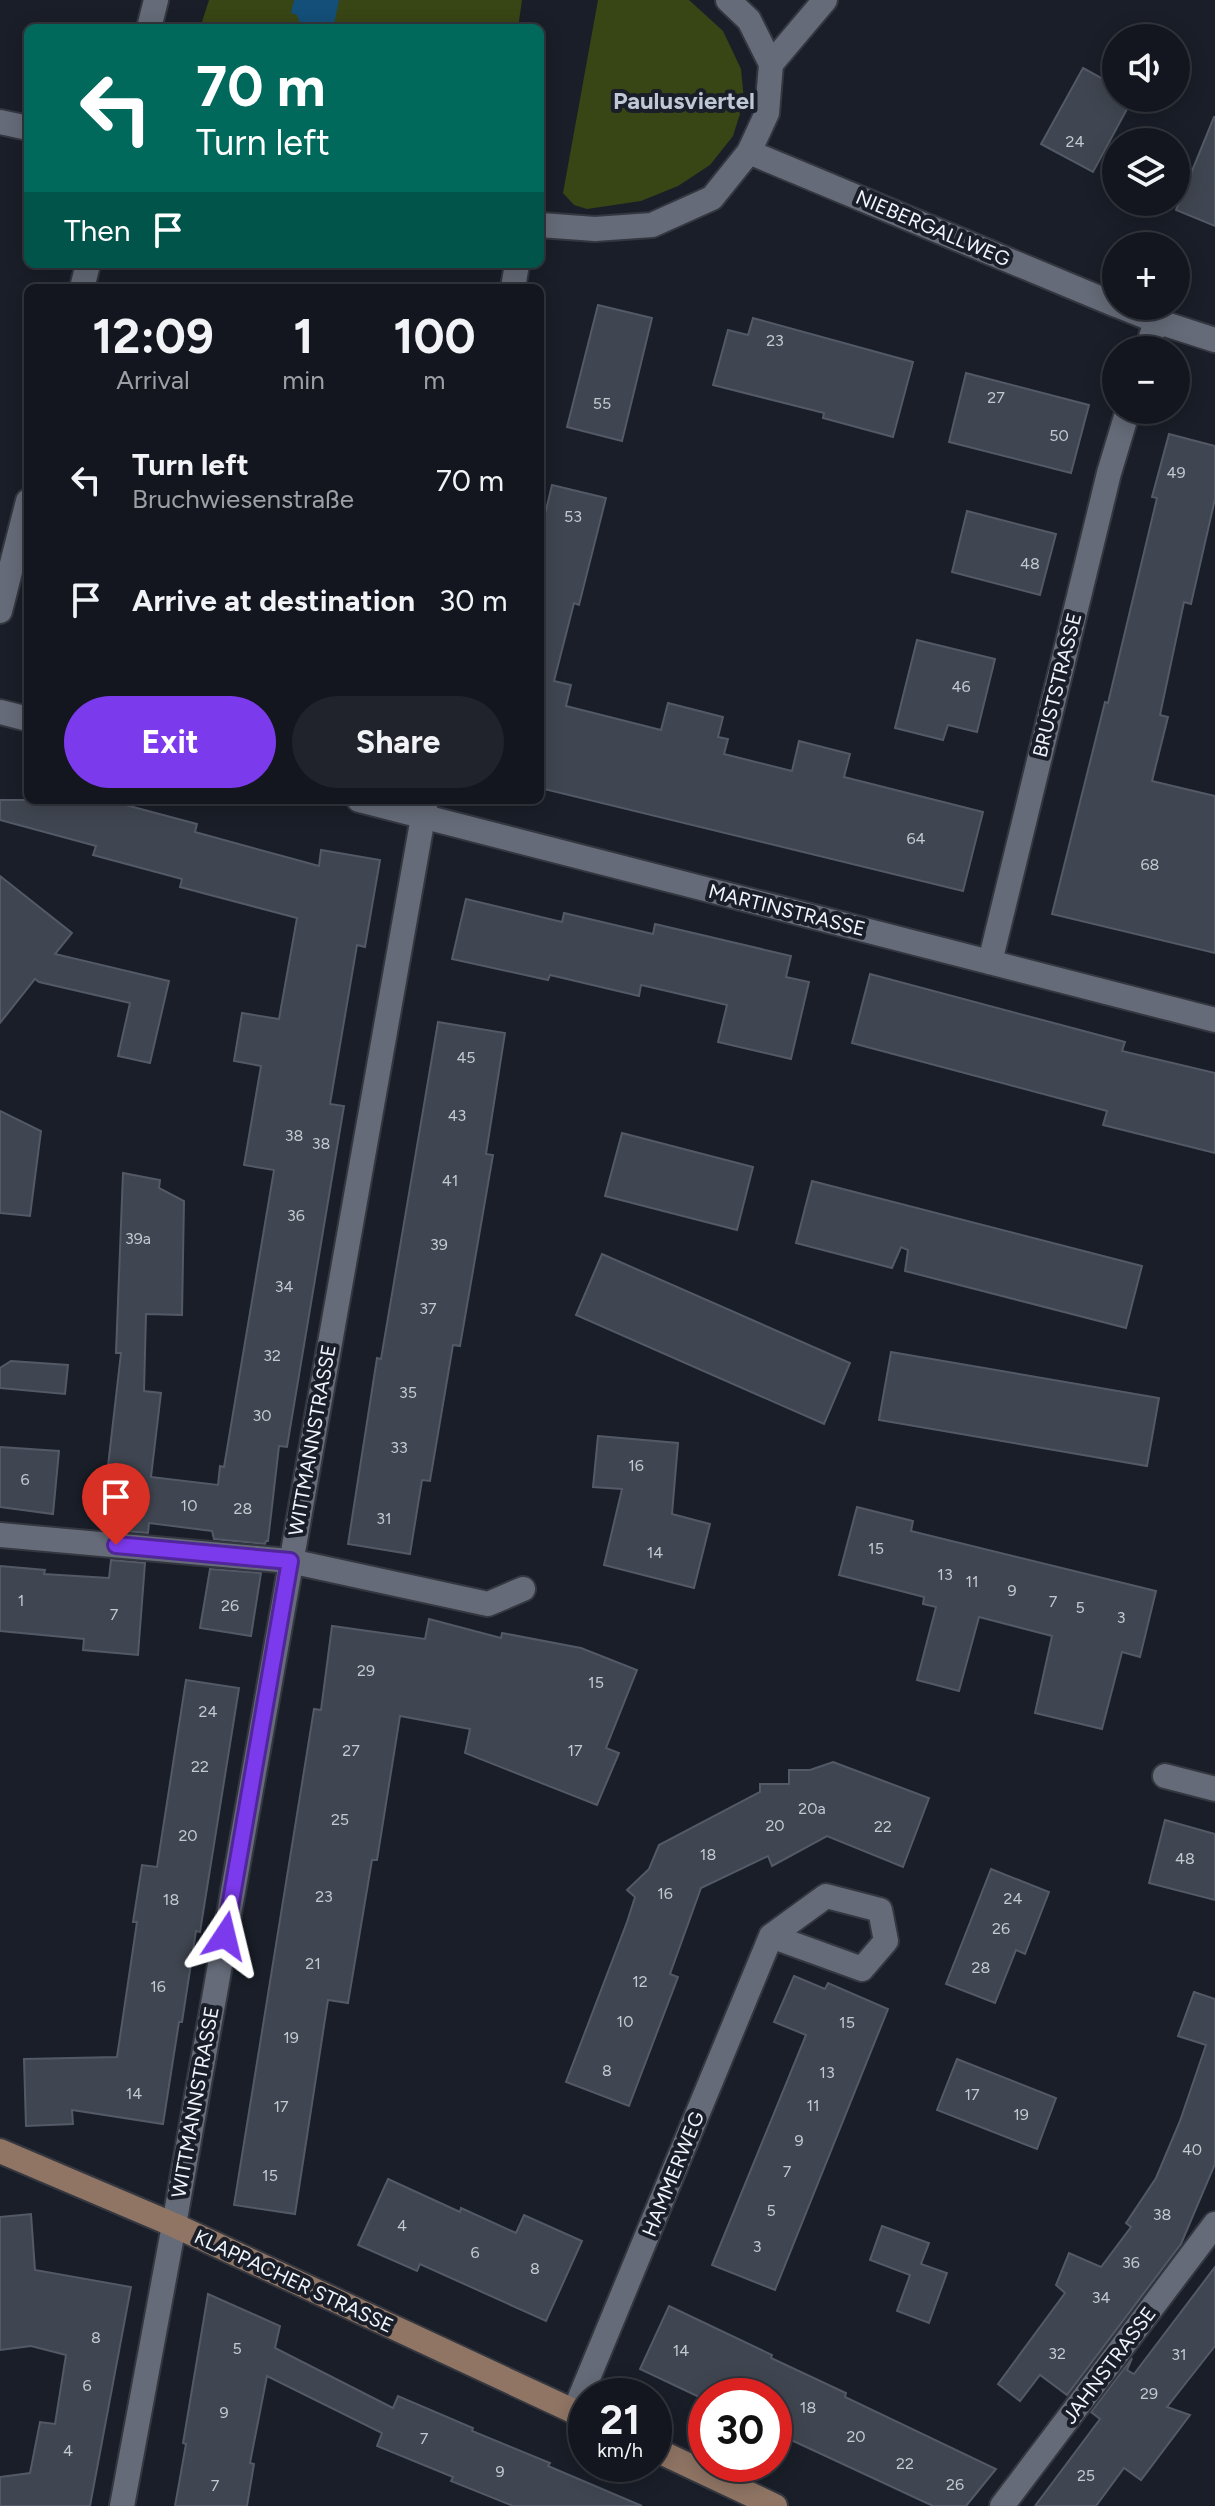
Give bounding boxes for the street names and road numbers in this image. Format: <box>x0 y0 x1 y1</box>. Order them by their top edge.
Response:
street label: NIEBERGALLWEG <box>852 185 1014 271</box>
street label: BRUSTSTRASSE <box>1027 610 1087 760</box>
street label: MARTINSTRASSE <box>706 879 868 941</box>
street label: WITTMANNSTRASSE <box>283 1342 341 1538</box>
street label: WITTMANNSTRASSE <box>166 2004 224 2200</box>
street label: HAMMERWEG <box>637 2108 709 2240</box>
street label: KLAPPACHER STRASSE <box>191 2224 397 2338</box>
street label: JAHNSTRASSE <box>1057 2302 1161 2428</box>

